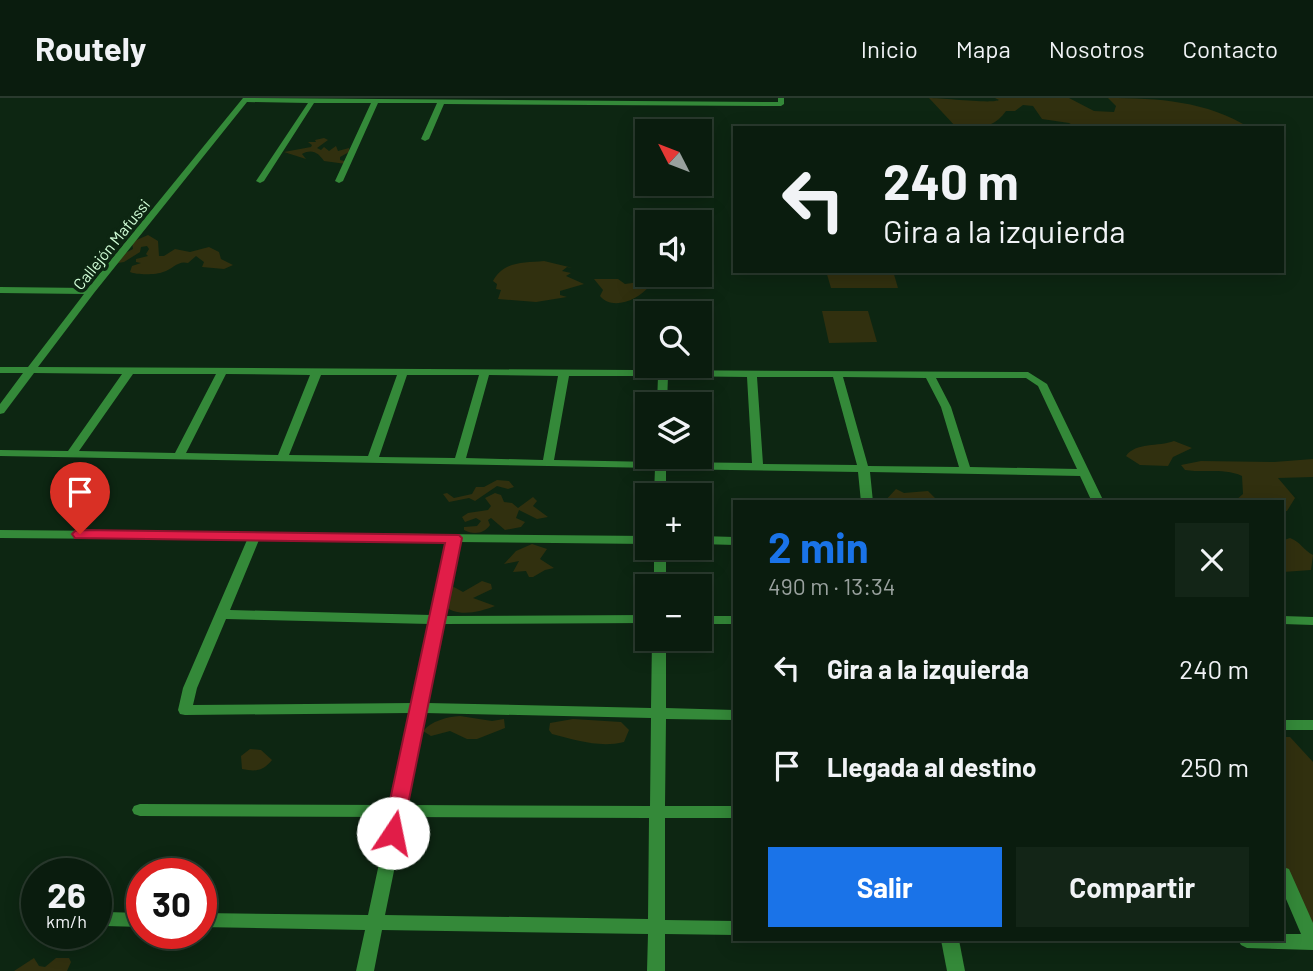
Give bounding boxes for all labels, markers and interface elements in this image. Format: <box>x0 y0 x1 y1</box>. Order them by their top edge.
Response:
text: Routely <box>35 28 146 68</box>
text: Inicio <box>861 34 918 63</box>
text: Mapa <box>956 34 1011 63</box>
text: Nosotros <box>1049 34 1145 63</box>
text: Contacto <box>1183 34 1278 63</box>
north arrow <box>635 119 712 196</box>
map controls <box>635 119 712 651</box>
text: 240 m <box>883 151 1019 210</box>
icon: left <box>768 154 859 245</box>
street label: Callejón Mafussi <box>69 195 153 293</box>
button: sound <box>635 210 712 287</box>
text: Gira a la izquierda <box>883 211 1126 249</box>
button: search <box>635 301 712 378</box>
button: layers <box>635 392 712 469</box>
pin <box>50 462 110 534</box>
icon: arrive <box>61 473 99 511</box>
button: + <box>635 483 712 560</box>
text: 2 min <box>768 521 869 571</box>
button: close <box>1175 523 1249 597</box>
text: 490 m · 13:34 <box>768 572 896 600</box>
button: − <box>635 574 712 651</box>
icon: left <box>768 649 806 687</box>
text: Gira a la izquierda <box>827 653 1029 684</box>
text: 240 m <box>1179 653 1249 684</box>
icon: arrive <box>768 747 806 785</box>
text: Llegada al destino <box>827 751 1036 782</box>
text: 250 m <box>1180 751 1249 782</box>
position arrow <box>356 796 430 870</box>
button: Salir <box>768 847 1002 927</box>
button: Compartir <box>1016 847 1249 927</box>
speed limit sign: 30 <box>126 858 217 949</box>
text: 26 <box>47 873 86 915</box>
text: km/h <box>46 910 87 932</box>

